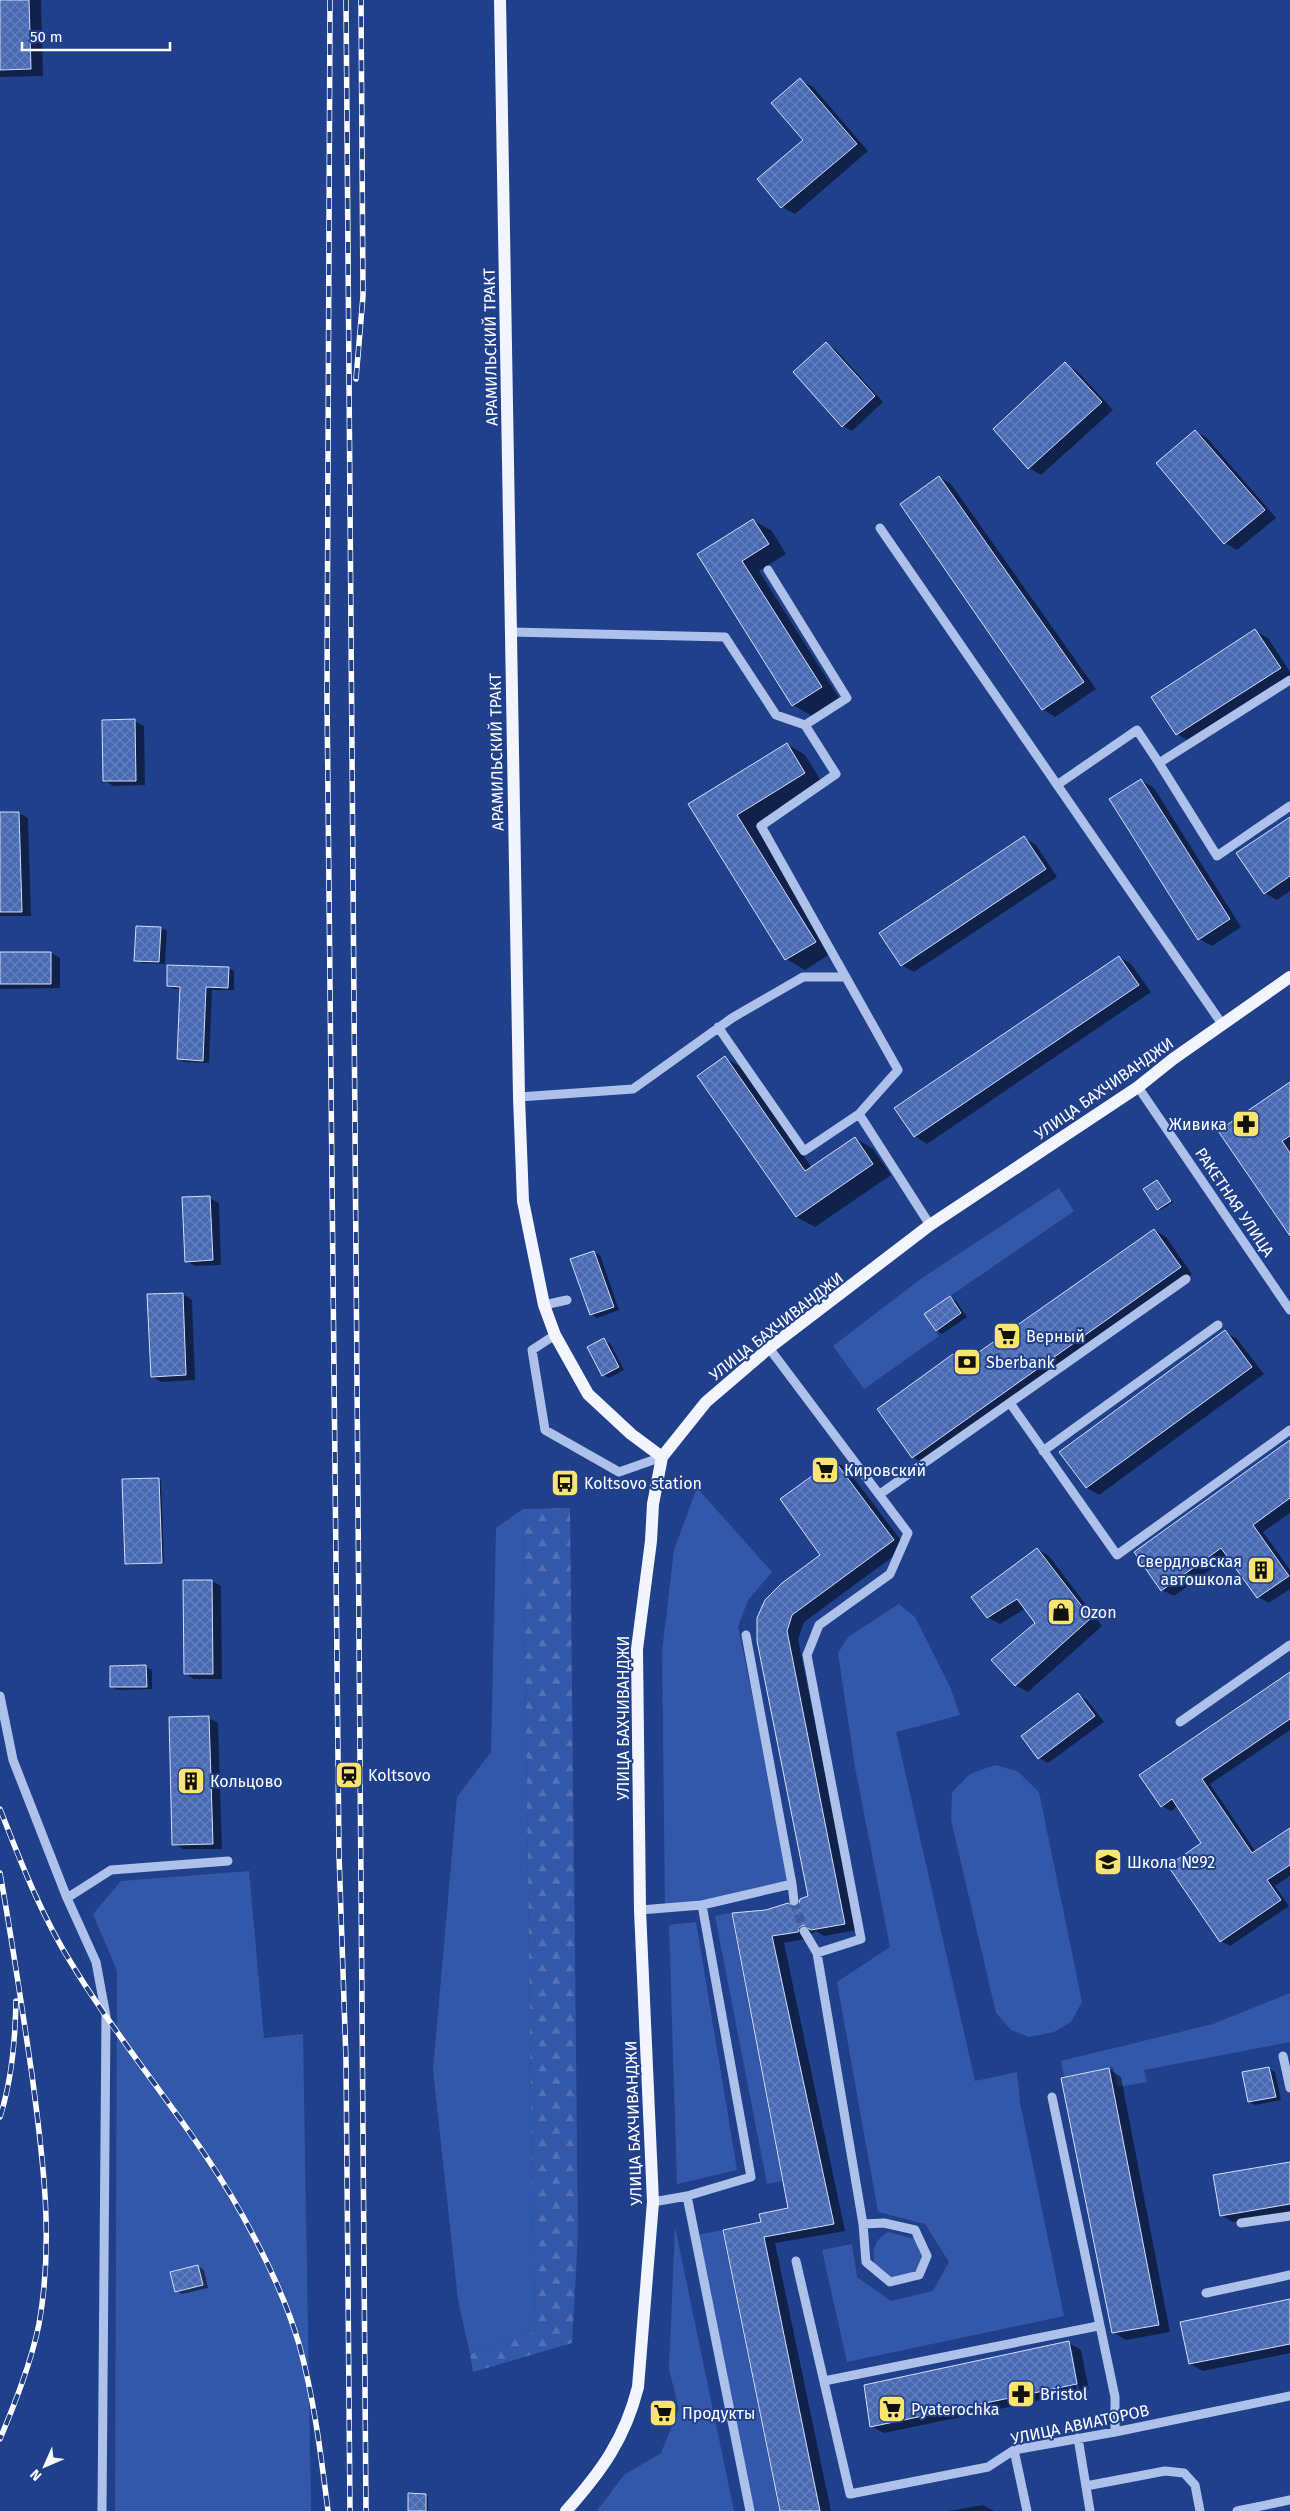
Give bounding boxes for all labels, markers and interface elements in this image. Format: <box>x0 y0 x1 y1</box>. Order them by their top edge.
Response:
scale bar <box>22 20 170 52</box>
text: 50 m <box>30 28 63 46</box>
street label: АРАМИЛЬСКИЙ ТРАКТ <box>480 267 501 426</box>
street label: АРАМИЛЬСКИЙ ТРАКТ <box>486 672 507 831</box>
street label: УЛИЦА БАХЧИВАНДЖИ <box>1031 1033 1177 1144</box>
pharmacy icon: Живика <box>1231 1109 1261 1139</box>
place label: Живика <box>1169 1115 1227 1134</box>
street label: РАКЕТНАЯ УЛИЦА <box>1191 1144 1279 1261</box>
street label: УЛИЦА БАХЧИВАНДЖИ <box>705 1268 847 1385</box>
supermarket icon: Верный <box>992 1321 1022 1351</box>
place label: Верный <box>1026 1327 1085 1346</box>
bank icon: Sberbank <box>952 1347 982 1377</box>
place label: Sberbank <box>986 1353 1056 1372</box>
supermarket icon: Кировский <box>810 1455 840 1485</box>
place label: Кировский <box>844 1461 926 1480</box>
bus stop icon: Koltsovo station <box>550 1468 580 1498</box>
place label: Koltsovo station <box>584 1474 702 1493</box>
place label: Свердловская автошкола <box>1137 1552 1242 1589</box>
building icon: Свердловская автошкола <box>1246 1555 1276 1585</box>
shop icon: Ozon <box>1046 1597 1076 1627</box>
place label: Ozon <box>1080 1603 1117 1622</box>
street label: УЛИЦА БАХЧИВАНДЖИ <box>614 1636 633 1800</box>
station icon: Koltsovo <box>334 1760 364 1790</box>
building icon: Кольцово <box>176 1766 206 1796</box>
place label: Koltsovo <box>368 1766 431 1785</box>
place label: Кольцово <box>210 1772 283 1791</box>
school or university icon: Школа №92 <box>1093 1847 1123 1877</box>
place label: Школа №92 <box>1127 1853 1215 1872</box>
street label: УЛИЦА БАХЧИВАНДЖИ <box>621 2040 646 2206</box>
pharmacy icon: Bristol <box>1006 2379 1036 2409</box>
place label: Bristol <box>1040 2385 1088 2404</box>
supermarket icon: Pyaterochka <box>877 2394 907 2424</box>
supermarket icon: Продукты <box>648 2398 678 2428</box>
place label: Pyaterochka <box>911 2400 1000 2419</box>
street label: УЛИЦА АВИАТОРОВ <box>1009 2400 1151 2448</box>
place label: Продукты <box>682 2404 756 2423</box>
north arrow <box>20 2441 70 2491</box>
text: N <box>27 2466 45 2484</box>

